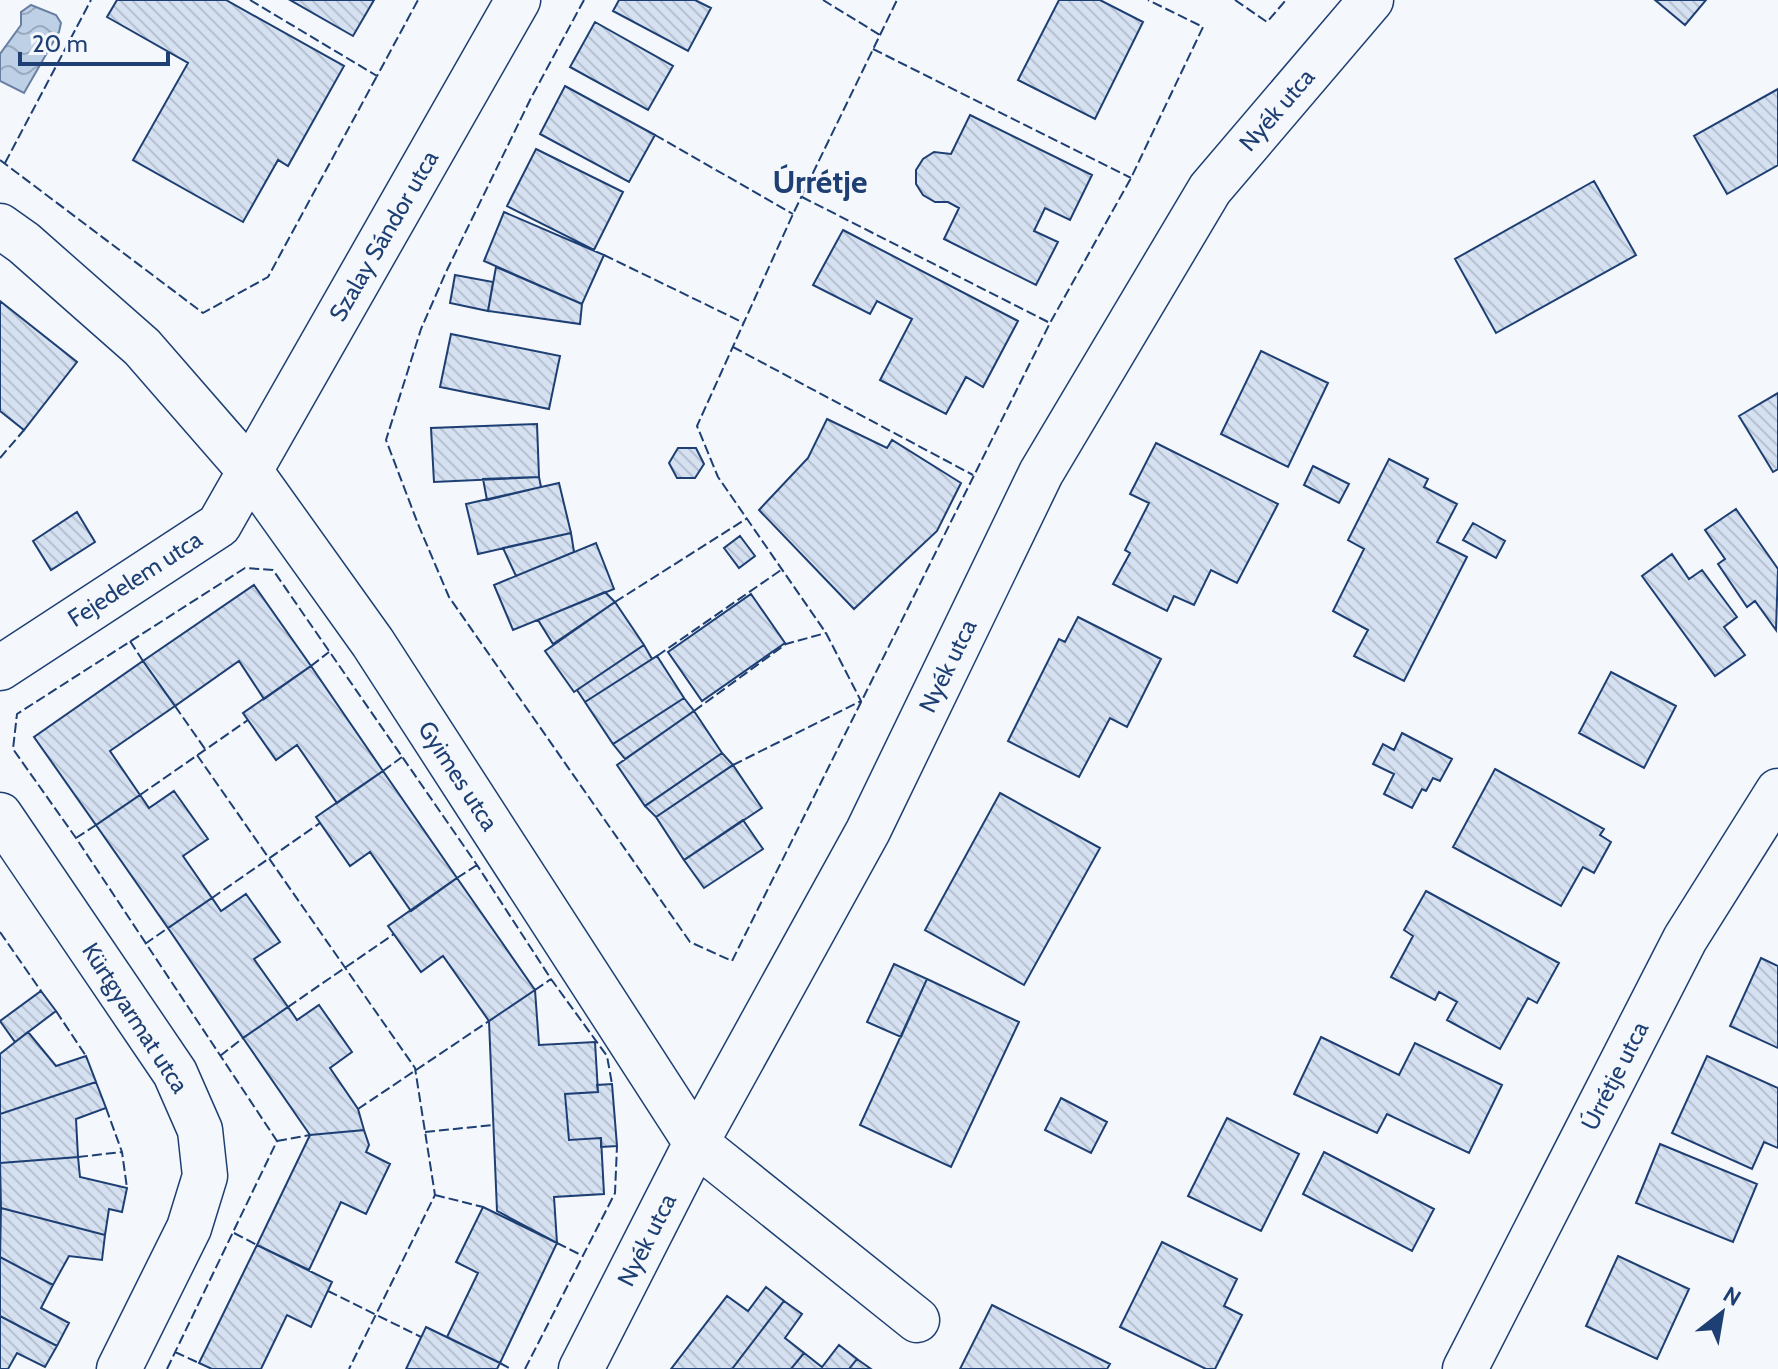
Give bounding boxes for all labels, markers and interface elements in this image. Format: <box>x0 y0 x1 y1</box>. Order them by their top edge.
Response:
scale bar <box>20 16 168 66</box>
text: 20 m <box>32 29 88 58</box>
street label: Nyék utca <box>1233 62 1321 157</box>
street label: Szalay Sándor utca <box>323 145 444 326</box>
district label: Úrrétje <box>773 162 867 201</box>
street label: Fejedelem utca <box>62 524 208 633</box>
street label: Nyék utca <box>913 614 983 717</box>
street label: Gyimes utca <box>412 716 505 836</box>
street label: Kürtgyarmat utca <box>76 937 195 1099</box>
street label: Úrrétje utca <box>1575 1016 1654 1135</box>
street label: Nyék utca <box>611 1188 682 1291</box>
north arrow <box>1682 1273 1762 1353</box>
text: N <box>1718 1281 1746 1312</box>

